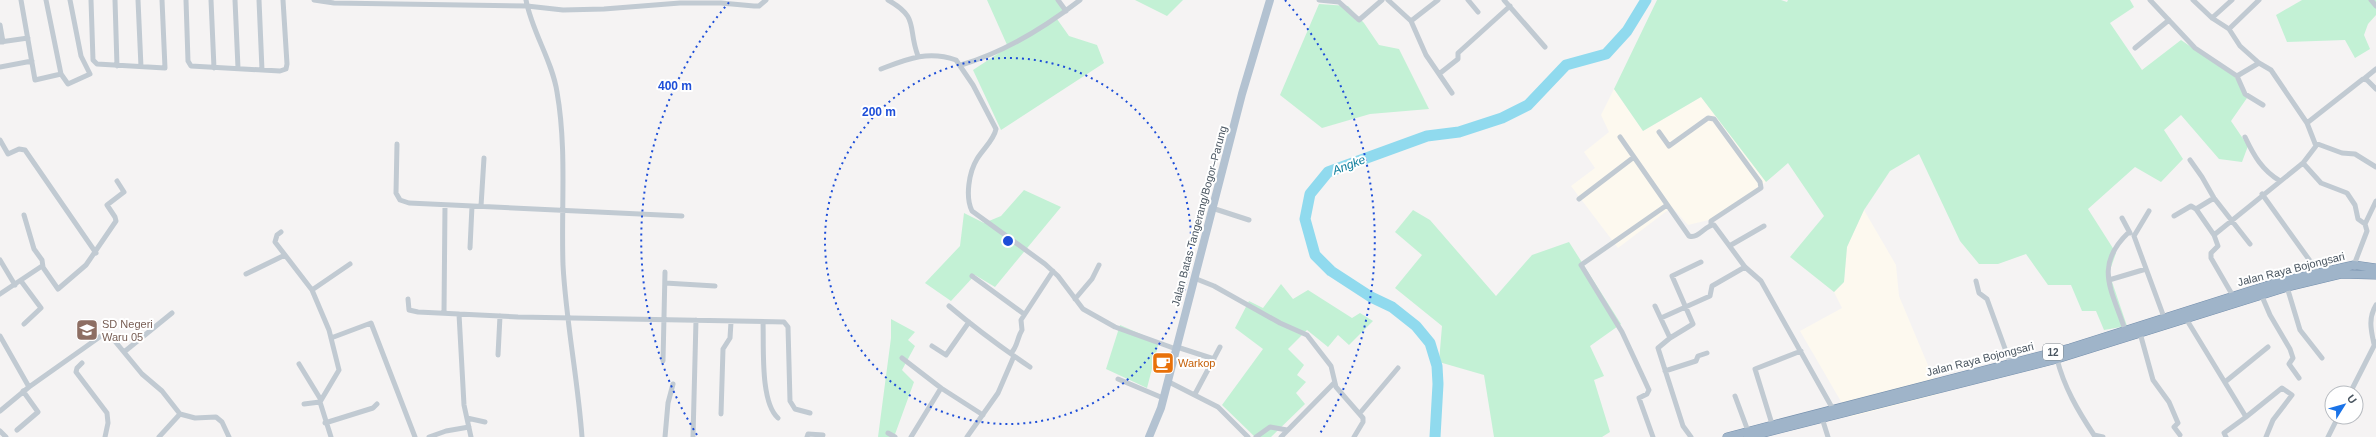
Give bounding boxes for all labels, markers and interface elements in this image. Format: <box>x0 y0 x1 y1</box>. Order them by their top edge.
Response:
text: 400 m <box>658 79 692 93</box>
text: 200 m <box>862 105 896 119</box>
street label: Jalan Batas Tangerang/Bogor–Parung <box>1169 124 1229 308</box>
water label: Angke <box>1330 152 1368 178</box>
centre of rings <box>1001 234 1015 248</box>
street label: Jalan Raya Bojongsari <box>2236 250 2346 288</box>
school or university icon: SD Negeri Waru 05 <box>74 317 100 343</box>
place label: SD Negeri Waru 05 <box>102 318 153 343</box>
street label: Jalan Raya Bojongsari <box>1925 340 2035 378</box>
road number: 12 <box>2043 344 2063 360</box>
cafe icon: Warkop <box>1150 350 1176 376</box>
place label: Warkop <box>1178 357 1216 369</box>
north arrow <box>2324 385 2364 425</box>
text: U <box>2345 392 2359 406</box>

